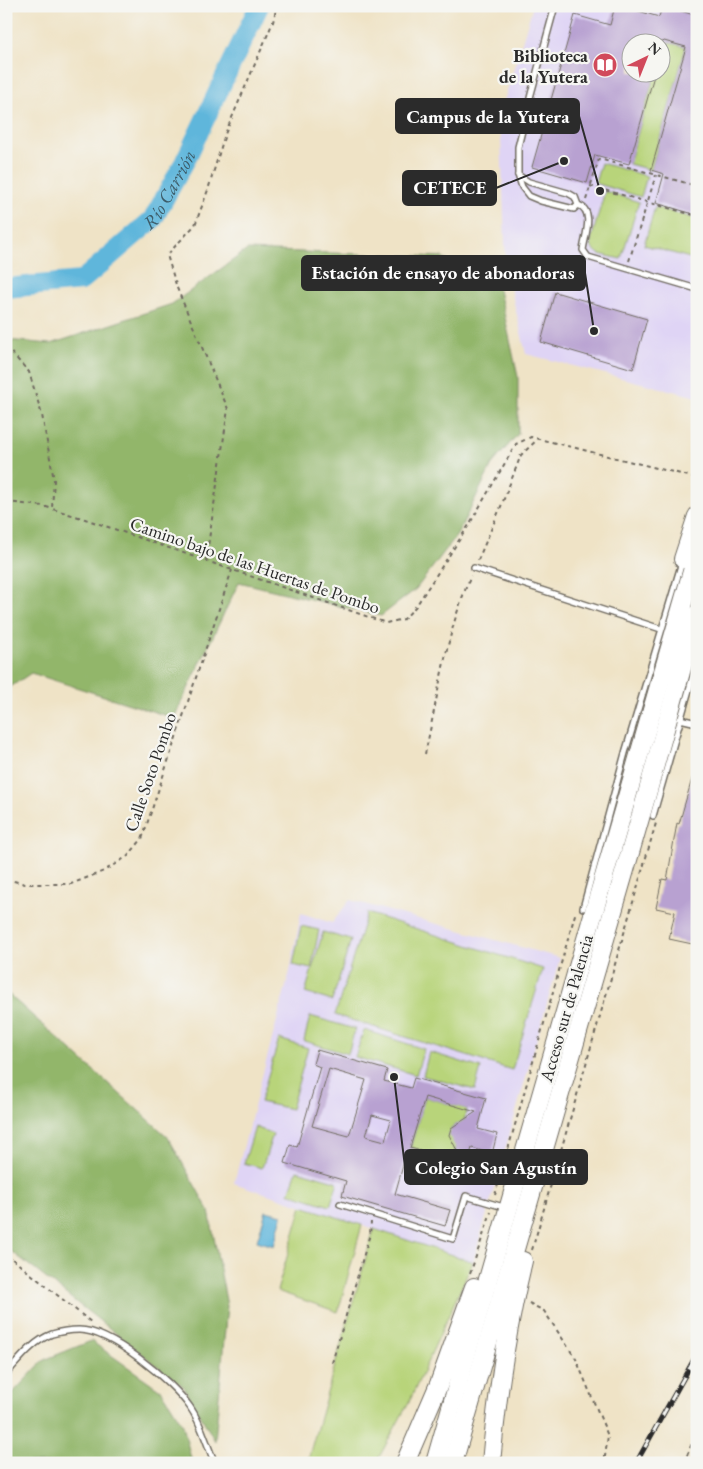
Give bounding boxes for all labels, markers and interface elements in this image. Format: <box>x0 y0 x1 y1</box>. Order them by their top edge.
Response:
north arrow <box>620 32 670 82</box>
text: N <box>645 38 666 59</box>
place label: Biblioteca de la Yutera <box>499 44 588 88</box>
library icon: Biblioteca de la Yutera <box>592 52 618 78</box>
callout: Campus de la Yutera <box>396 99 579 133</box>
text: Campus de la Yutera <box>406 104 570 129</box>
water label: Río Carrión <box>137 146 201 235</box>
callout: CETECE <box>403 171 496 205</box>
text: CETECE <box>414 175 487 200</box>
callout: Estación de ensayo de abonadoras <box>302 256 585 290</box>
text: Estación de ensayo de abonadoras <box>312 260 575 285</box>
street label: Camino bajo de las Huertas de Pombo <box>127 511 383 619</box>
street label: Calle Soto Pombo <box>119 709 181 835</box>
street label: Acceso sur de Palencia <box>534 931 598 1085</box>
callout: Colegio San Agustín <box>405 1150 587 1184</box>
text: Colegio San Agustín <box>415 1155 577 1180</box>

